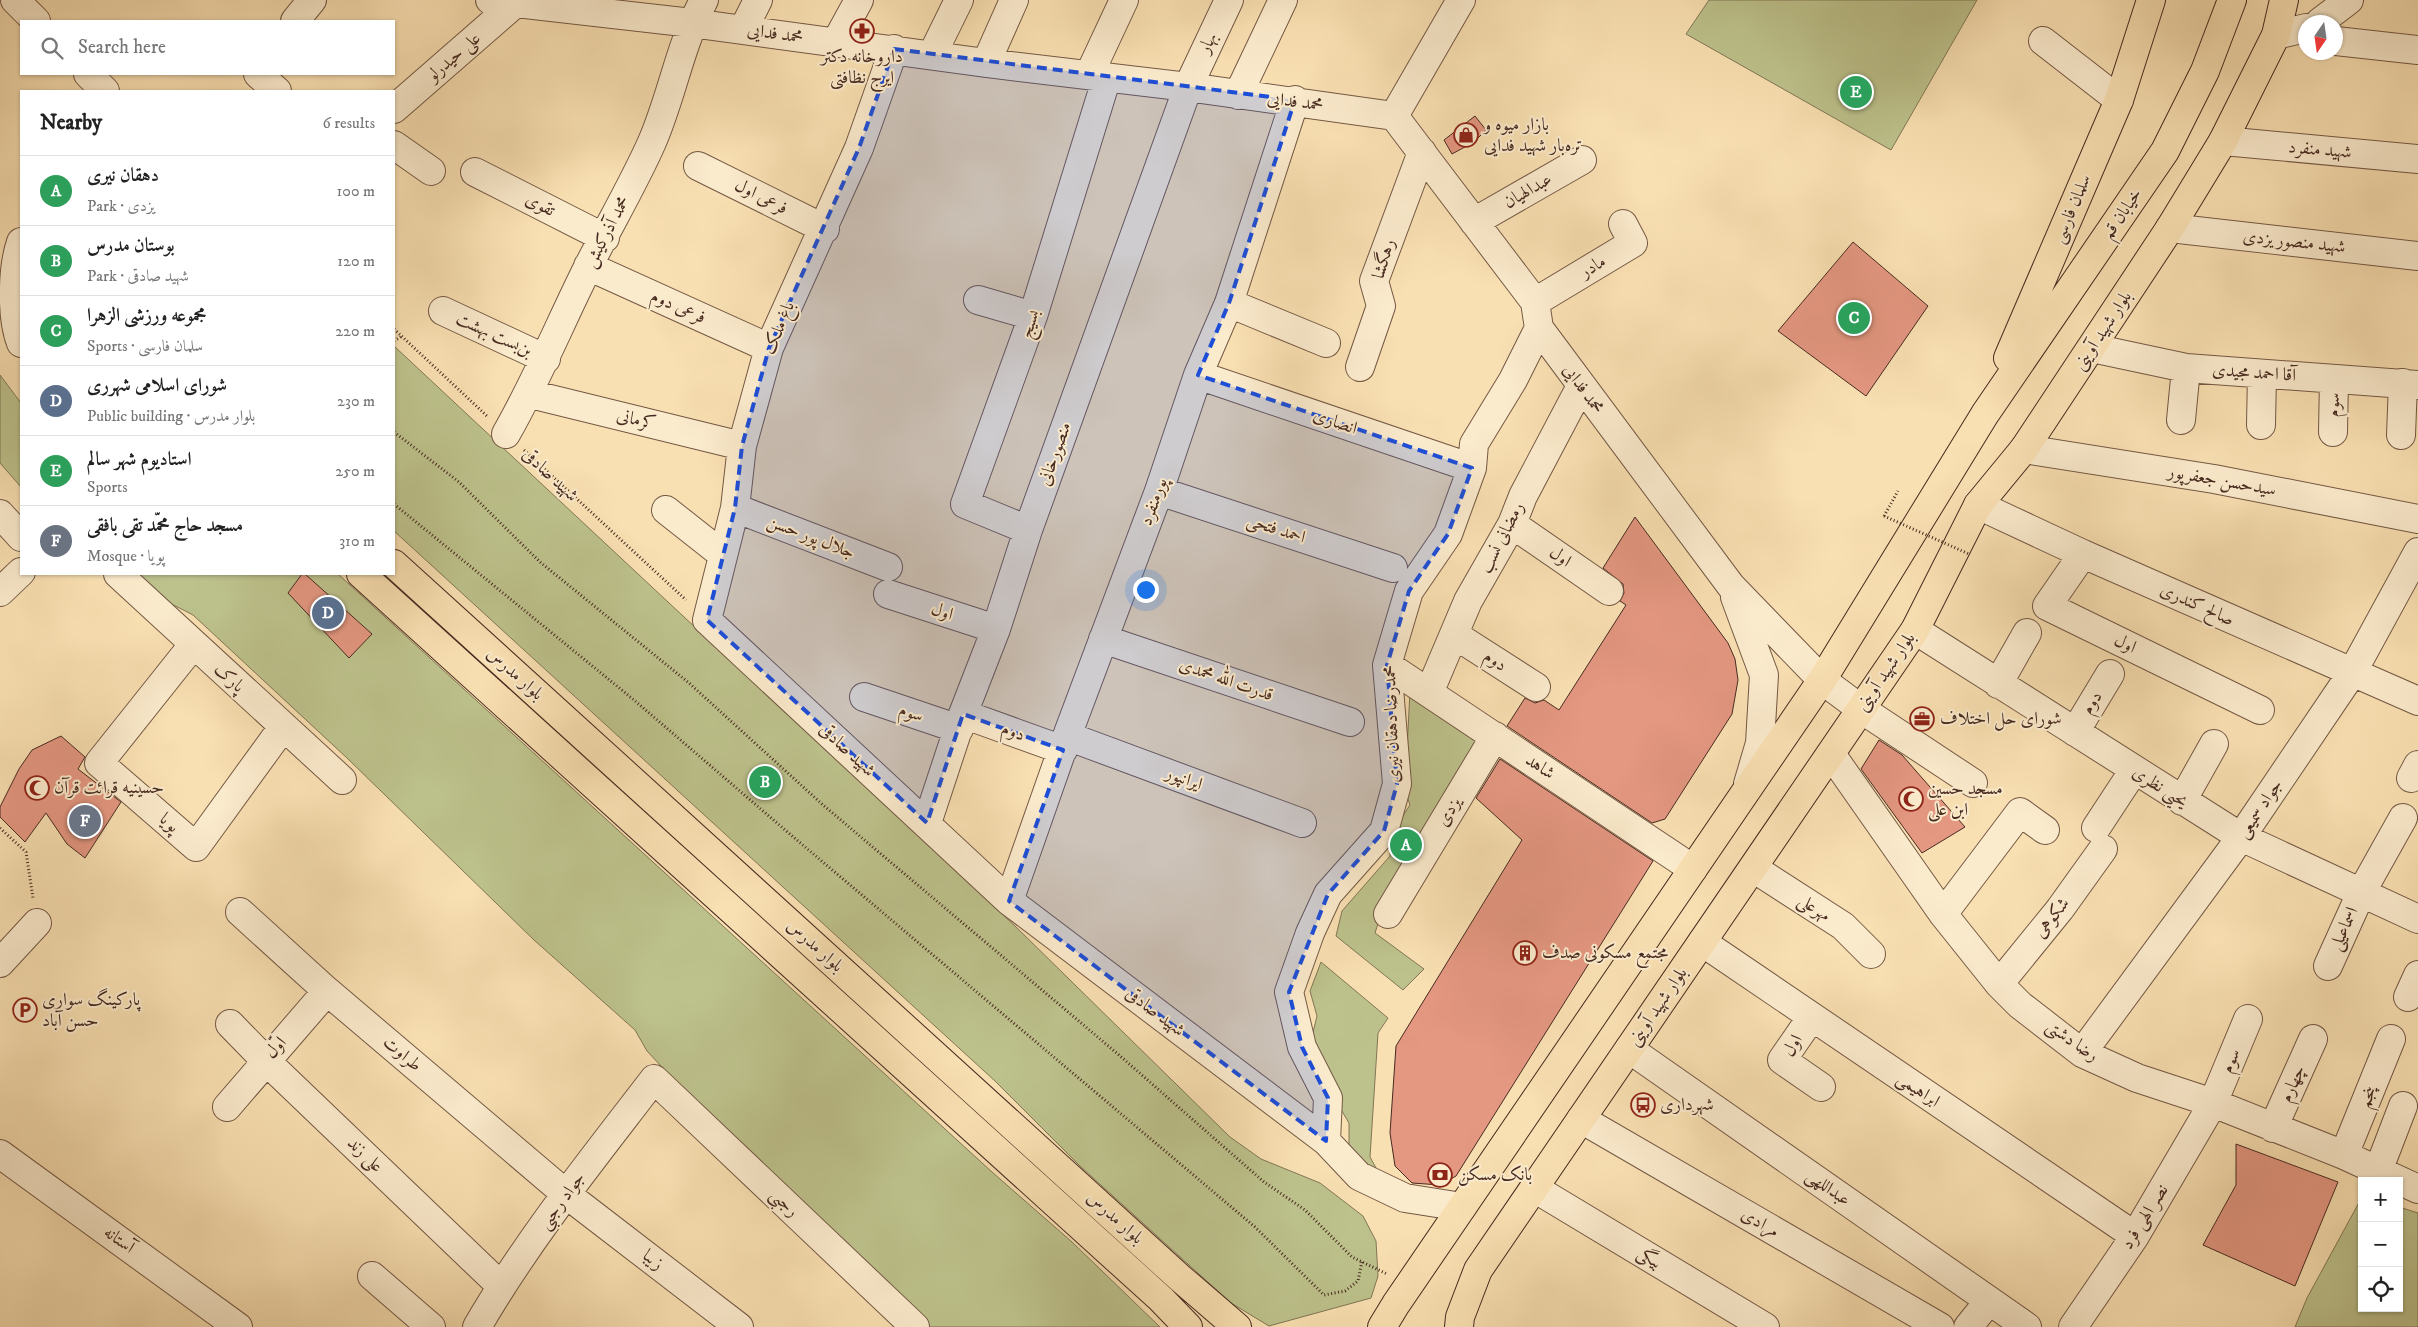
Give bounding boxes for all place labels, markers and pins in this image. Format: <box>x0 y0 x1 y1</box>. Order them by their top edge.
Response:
pharmacy icon: داروخانه دکتر ایرج نظافتی <box>849 18 875 44</box>
place label: داروخانه دکتر ایرج نظافتی <box>819 46 903 93</box>
pin: E <box>1840 73 1872 111</box>
place label: بازار میوه و تره‌بار شهید فدایی <box>1482 114 1582 157</box>
shop icon: بازار میوه و تره‌بار شهید فدایی <box>1453 122 1479 148</box>
pin: C <box>1838 299 1870 337</box>
pin: D <box>312 594 344 632</box>
office icon: شورای حل اختلاف <box>1909 706 1935 732</box>
place label: شورای حل اختلاف <box>1940 708 2062 731</box>
pin: B <box>749 763 781 801</box>
mosque icon: حسینیه قرائت قرآن <box>24 775 50 801</box>
place label: حسینیه قرائت قرآن <box>54 777 164 799</box>
place label: مسجد حسین ابن علی <box>1928 778 2003 822</box>
mosque icon: مسجد حسین ابن علی <box>1898 786 1924 812</box>
pin: F <box>69 802 101 840</box>
pin: A <box>1390 826 1422 864</box>
building icon: مجتمع مسکونی صدف <box>1512 940 1538 966</box>
place label: مجتمع مسکونی صدف <box>1542 942 1668 968</box>
place label: پارکینگ سواری حسن آباد <box>42 987 142 1032</box>
parking icon: پارکینگ سواری حسن آباد <box>12 997 38 1023</box>
bus stop icon: شهرداری <box>1630 1092 1656 1118</box>
place label: شهرداری <box>1660 1094 1714 1116</box>
bank icon: بانک مسکن <box>1427 1162 1453 1188</box>
place label: بانک مسکن <box>1458 1164 1532 1186</box>

